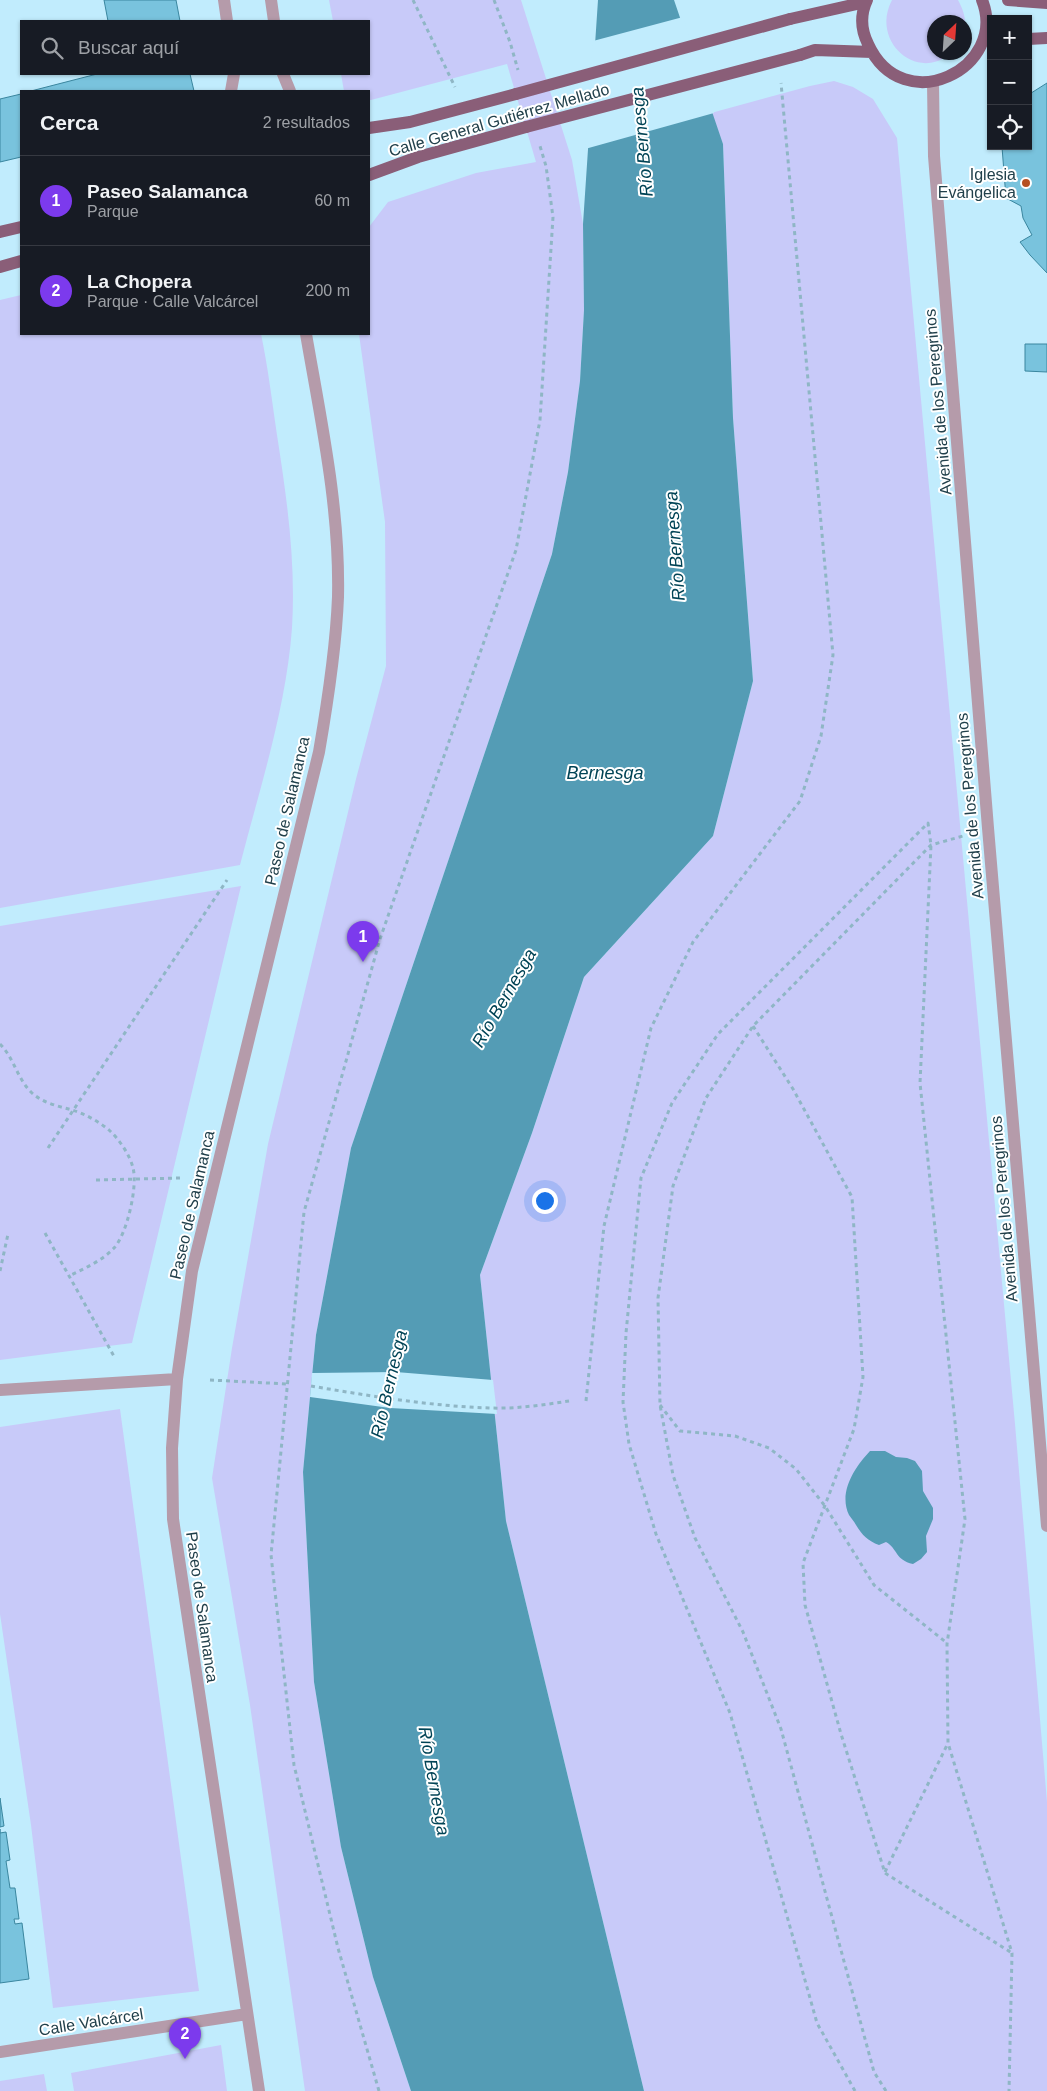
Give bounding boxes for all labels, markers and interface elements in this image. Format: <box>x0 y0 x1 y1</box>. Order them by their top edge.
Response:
north arrow <box>927 15 972 60</box>
map controls <box>987 15 1032 150</box>
button: + <box>987 15 1032 60</box>
search box <box>20 20 370 75</box>
icon: search <box>38 34 66 62</box>
text: Buscar aquí <box>78 37 179 58</box>
button: − <box>987 60 1032 105</box>
street label: Calle General Gutiérrez Mellado <box>387 80 611 160</box>
water label: Río Bernesga <box>627 86 657 198</box>
button: locate <box>987 105 1032 150</box>
text: Cerca <box>40 111 98 134</box>
text: 2 resultados <box>263 114 350 131</box>
place label: Iglesia Evángelica <box>938 166 1016 201</box>
marker: Iglesia Evángelica <box>1020 177 1032 189</box>
text: Paseo Salamanca <box>87 181 248 202</box>
text: 1 <box>52 192 60 209</box>
text: 60 m <box>314 192 350 209</box>
text: Parque <box>87 203 139 220</box>
text: La Chopera <box>87 271 192 292</box>
text: 2 <box>52 282 60 299</box>
text: 200 m <box>306 282 350 299</box>
text: Parque · Calle Valcárcel <box>87 293 258 310</box>
street label: Avenida de los Peregrinos <box>921 308 955 496</box>
water label: Río Bernesga <box>661 490 689 602</box>
street label: Avenida de los Peregrinos <box>953 712 987 900</box>
street label: Paseo de Salamanca <box>262 735 312 887</box>
water label: Bernesga <box>566 763 644 783</box>
pin: 1 <box>347 921 379 962</box>
water label: Río Bernesga <box>468 945 540 1051</box>
street label: Avenida de los Peregrinos <box>987 1115 1021 1303</box>
street label: Paseo de Salamanca <box>167 1129 217 1281</box>
your location <box>532 1188 558 1214</box>
water label: Río Bernesga <box>367 1328 411 1440</box>
street label: Paseo de Salamanca <box>183 1531 221 1684</box>
water label: Río Bernesga <box>415 1725 453 1837</box>
street label: Calle Valcárcel <box>38 2005 144 2039</box>
pin: 2 <box>169 2018 201 2059</box>

